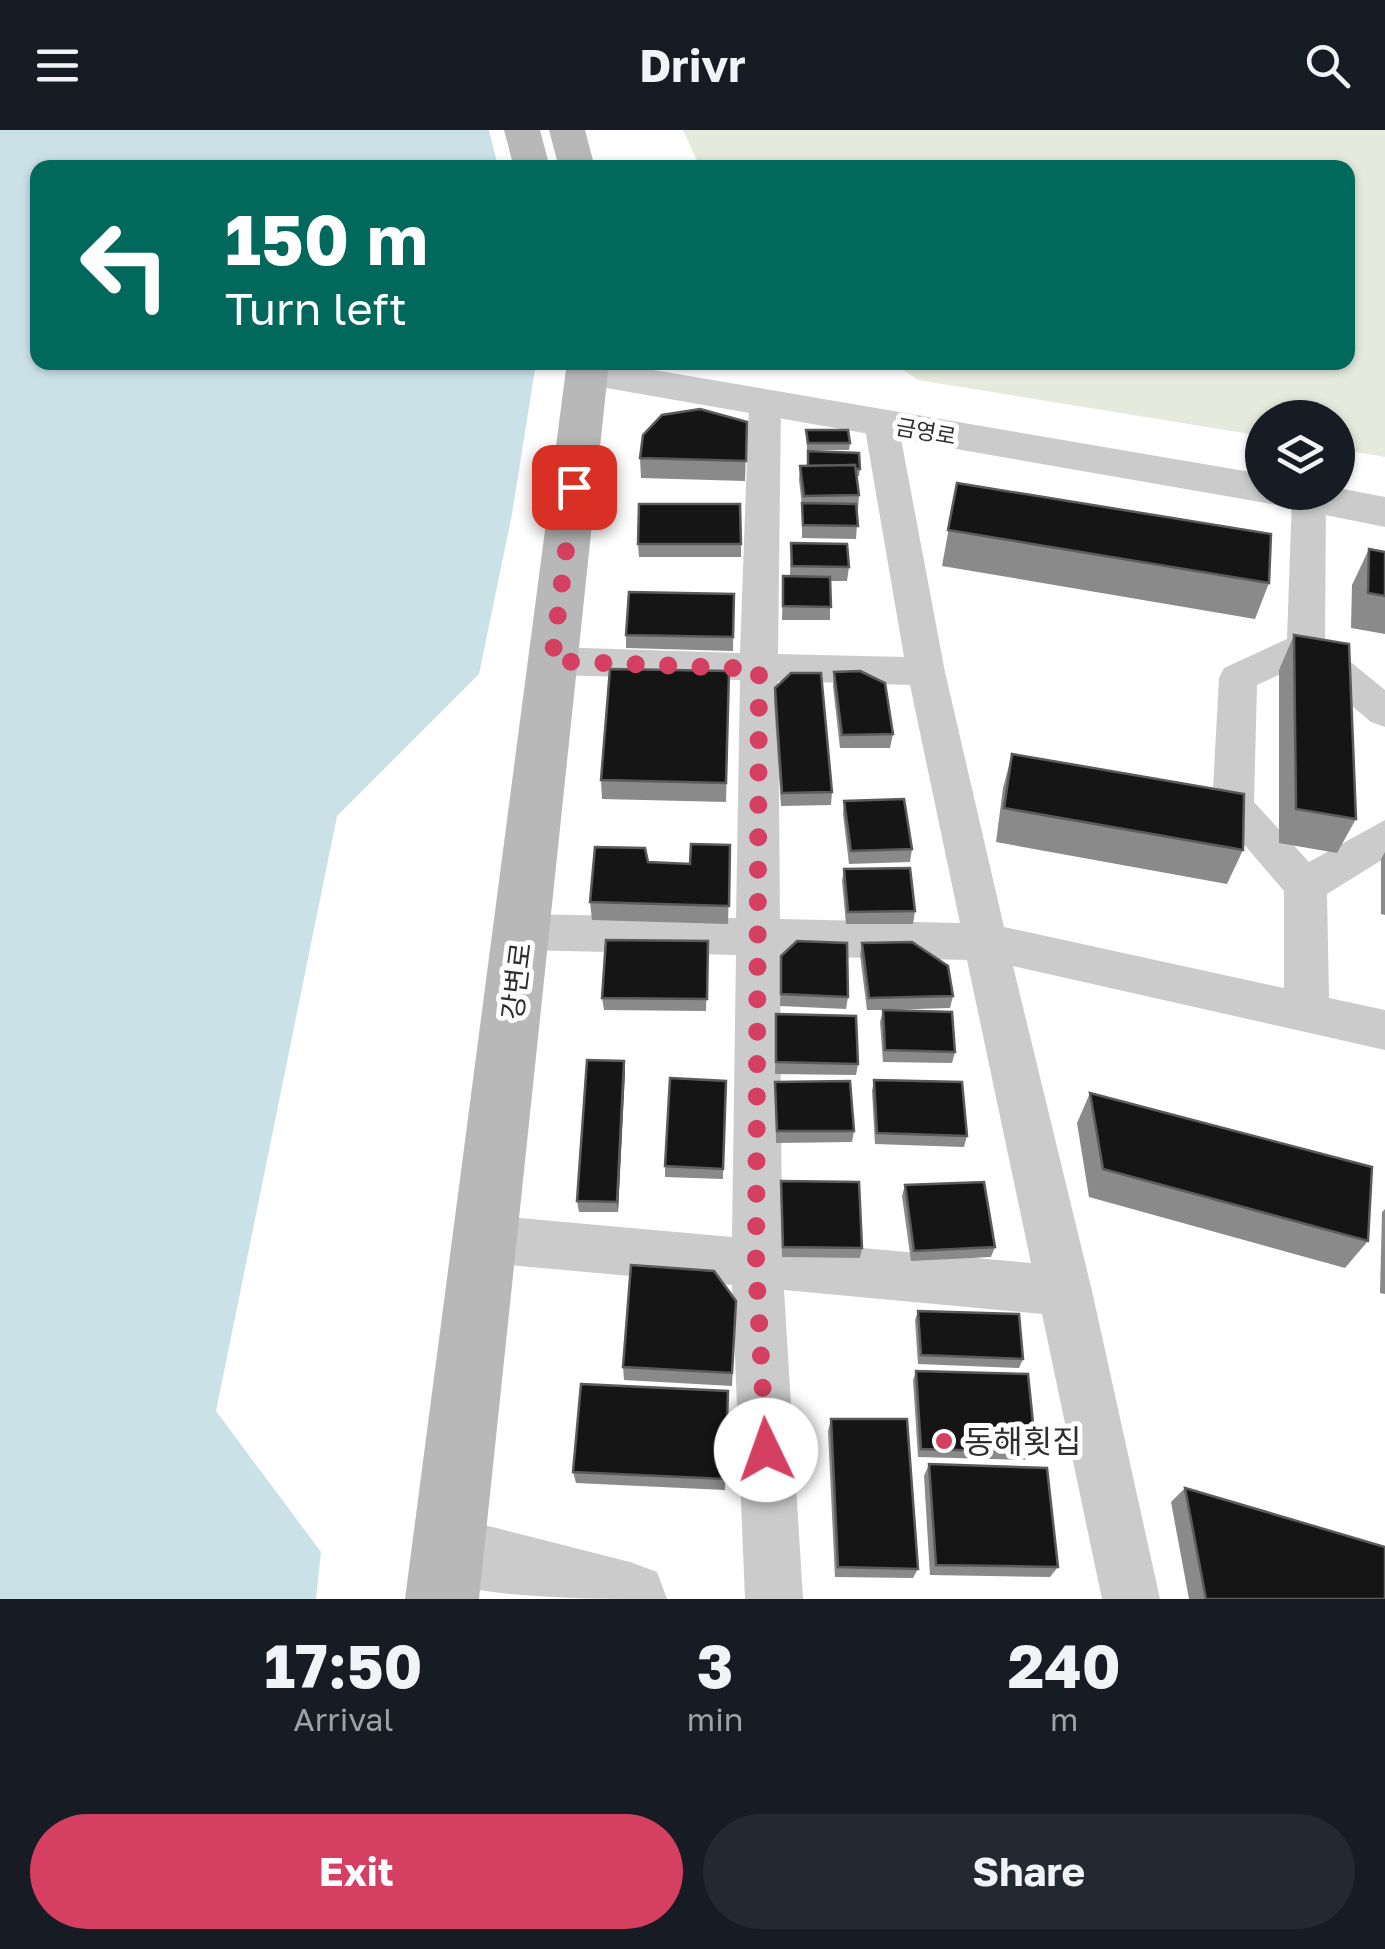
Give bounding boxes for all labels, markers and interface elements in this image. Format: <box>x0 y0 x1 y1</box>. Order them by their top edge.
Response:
icon: menu <box>30 38 85 93</box>
text: Drivr <box>639 38 746 92</box>
icon: search <box>1300 38 1355 93</box>
text: 150 m <box>225 196 428 280</box>
icon: left <box>60 200 190 330</box>
text: Turn left <box>225 281 407 335</box>
map controls <box>1245 400 1355 510</box>
button: layers <box>1245 400 1355 510</box>
street label: 금영로 <box>894 412 958 450</box>
pin <box>532 445 617 530</box>
icon: arrive <box>547 460 602 515</box>
street label: 강변로 <box>495 941 537 1021</box>
position arrow <box>714 1398 818 1502</box>
place label: 동해횟집 <box>964 1422 1082 1460</box>
marker: 동해횟집 <box>933 1430 955 1452</box>
text: 17:50 <box>264 1629 423 1701</box>
text: 3 <box>697 1629 733 1701</box>
text: 240 <box>1008 1629 1121 1701</box>
text: Arrival <box>293 1700 394 1738</box>
text: min <box>687 1700 743 1738</box>
text: m <box>1050 1700 1078 1738</box>
button: Exit <box>30 1814 683 1929</box>
button: Share <box>703 1814 1355 1929</box>

